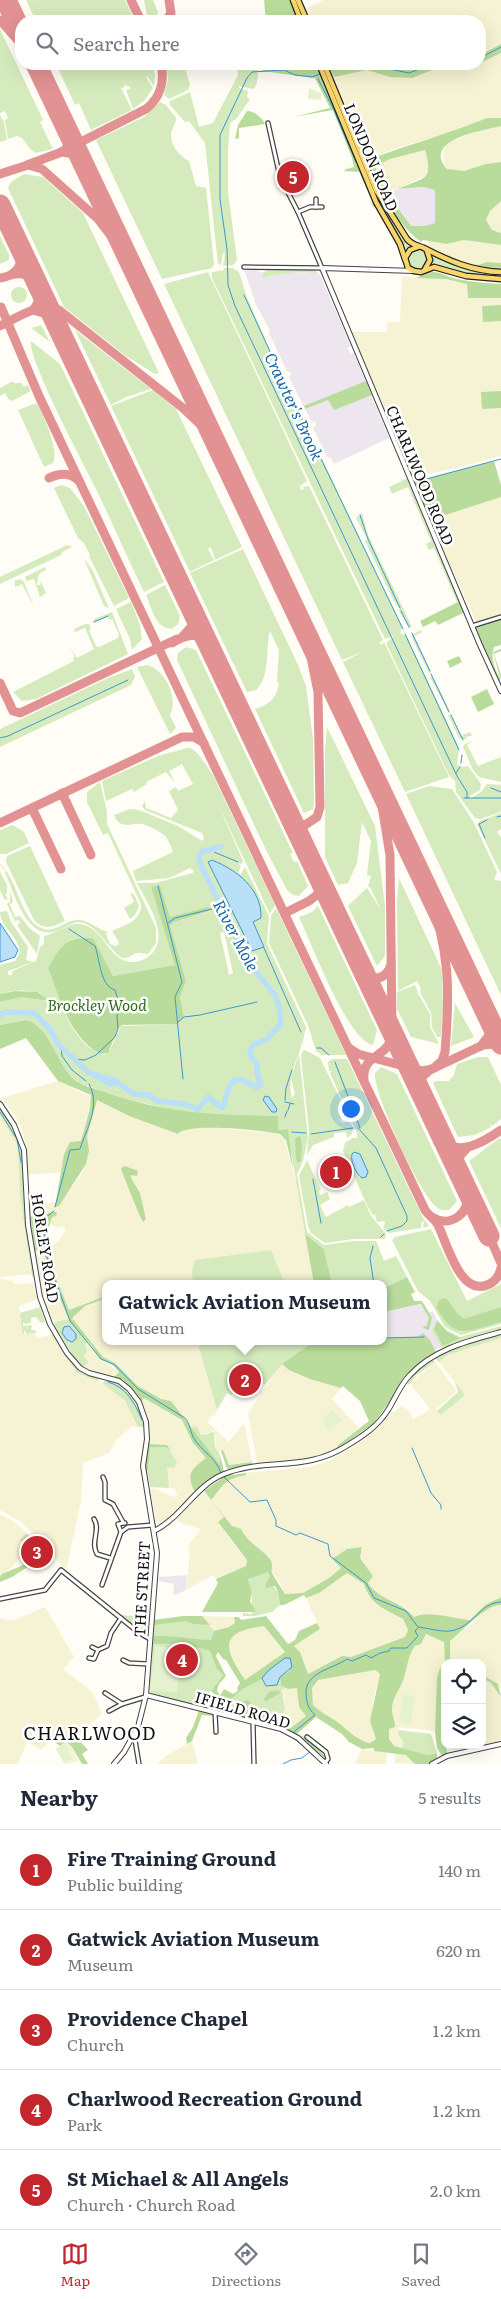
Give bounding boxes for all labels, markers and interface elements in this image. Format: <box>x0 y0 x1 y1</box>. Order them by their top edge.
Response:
search box <box>15 15 486 70</box>
icon: search <box>33 29 61 57</box>
text: Search here <box>73 29 180 57</box>
street label: LONDON ROAD <box>339 100 405 214</box>
pin: 5 <box>277 158 309 196</box>
water label: Crawter's Brook <box>260 348 331 464</box>
street label: CHARLWOOD ROAD <box>381 401 461 549</box>
water label: River Mole <box>208 895 266 975</box>
park label: Brockley Wood <box>47 993 147 1016</box>
your location <box>338 1096 364 1122</box>
pin: 1 <box>320 1153 352 1191</box>
street label: HORLEY ROAD <box>26 1191 66 1305</box>
popup <box>102 1280 387 1345</box>
text: Gatwick Aviation Museum <box>118 1287 371 1315</box>
text: Museum <box>118 1315 185 1339</box>
pin: 2 <box>229 1361 261 1399</box>
pin: 3 <box>21 1533 53 1571</box>
street label: THE STREET <box>127 1540 155 1638</box>
pin: 4 <box>166 1641 198 1679</box>
map controls <box>441 1659 486 1749</box>
button: locate <box>441 1659 486 1704</box>
street label: IFIELD ROAD <box>192 1684 294 1734</box>
button: layers <box>441 1704 486 1749</box>
district label: CHARLWOOD <box>23 1719 157 1746</box>
text: Nearby <box>20 1781 98 1812</box>
text: 5 results <box>418 1785 481 1809</box>
text: Fire Training Ground <box>67 1844 276 1872</box>
text: 1 <box>33 1858 39 1882</box>
text: 140 m <box>438 1858 481 1882</box>
text: Public building <box>67 1872 183 1896</box>
text: Gatwick Aviation Museum <box>67 1924 319 1952</box>
text: 2 <box>32 1938 40 1962</box>
text: 620 m <box>436 1938 481 1962</box>
text: Museum <box>67 1952 134 1976</box>
text: Providence Chapel <box>67 2004 248 2032</box>
text: 3 <box>32 2018 40 2042</box>
text: 1.2 km <box>433 2018 481 2042</box>
text: Church <box>67 2032 124 2056</box>
text: Charlwood Recreation Ground <box>67 2084 362 2112</box>
text: 4 <box>31 2098 41 2122</box>
text: 1.2 km <box>433 2098 481 2122</box>
text: Park <box>67 2112 102 2136</box>
text: St Michael & All Angels <box>67 2164 289 2192</box>
text: 5 <box>32 2178 40 2202</box>
text: 2.0 km <box>430 2178 481 2202</box>
text: Church · Church Road <box>67 2192 235 2216</box>
tab: Map <box>60 2240 90 2290</box>
tab: Directions <box>211 2240 281 2290</box>
tab: Saved <box>402 2240 441 2290</box>

